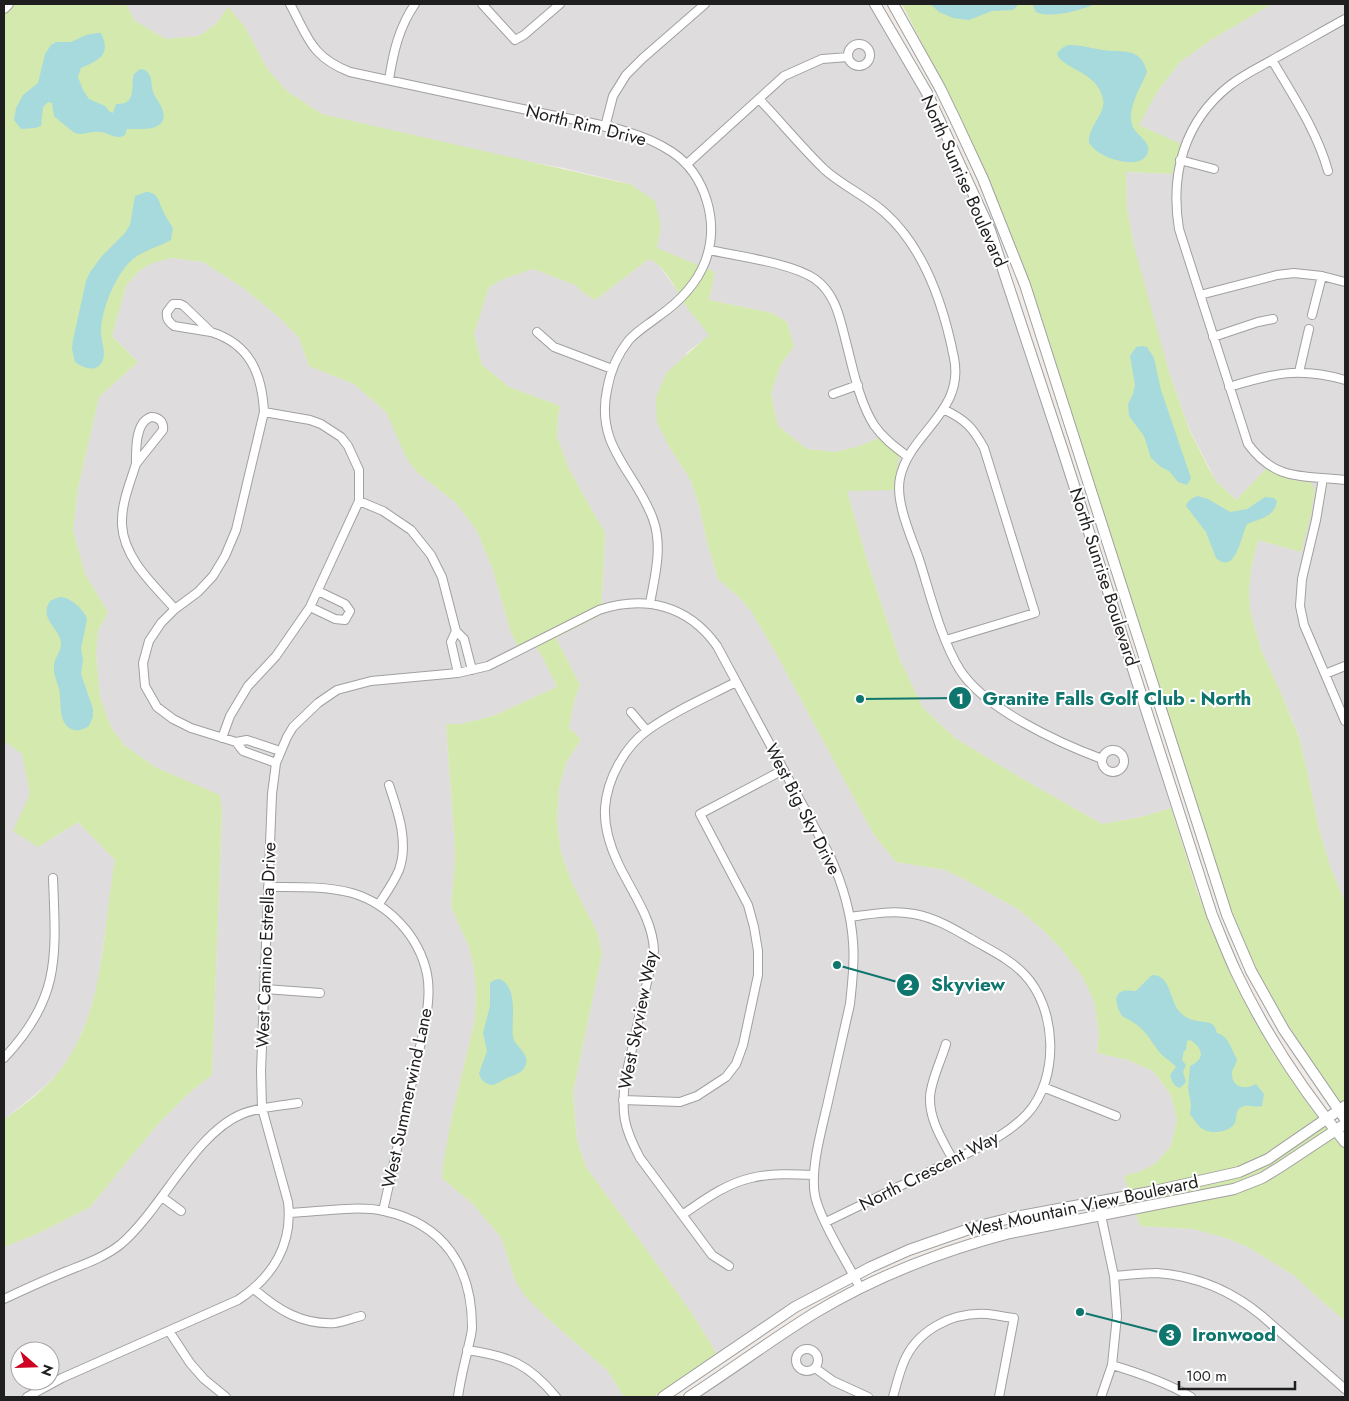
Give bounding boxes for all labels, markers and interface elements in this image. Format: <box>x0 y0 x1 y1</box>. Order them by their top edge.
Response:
street label: North Sunrise Boulevard <box>914 91 1014 271</box>
street label: North Rim Drive <box>523 97 649 153</box>
street label: North Sunrise Boulevard <box>1063 484 1145 670</box>
callout: Granite Falls Golf Club - North <box>947 681 1261 715</box>
text: Granite Falls Golf Club - North <box>983 685 1251 712</box>
text: 1 <box>956 688 964 710</box>
street label: West Big Sky Drive <box>759 739 847 879</box>
street label: West Camino Estrella Drive <box>249 842 283 1048</box>
street label: West Skyview Way <box>612 948 664 1092</box>
callout: Skyview <box>896 968 1015 1002</box>
text: Skyview <box>931 971 1005 998</box>
text: 2 <box>903 974 913 996</box>
street label: West Summerwind Lane <box>375 1006 439 1190</box>
street label: North Crescent Way <box>855 1125 1003 1217</box>
street label: West Mountain View Boulevard <box>963 1169 1201 1243</box>
callout: Ironwood <box>1157 1318 1286 1352</box>
text: Ironwood <box>1192 1321 1276 1348</box>
text: 3 <box>1165 1324 1175 1346</box>
north arrow <box>10 1341 60 1391</box>
scale bar <box>1179 1358 1295 1390</box>
text: N <box>36 1362 59 1379</box>
text: 100 m <box>1186 1365 1227 1387</box>

